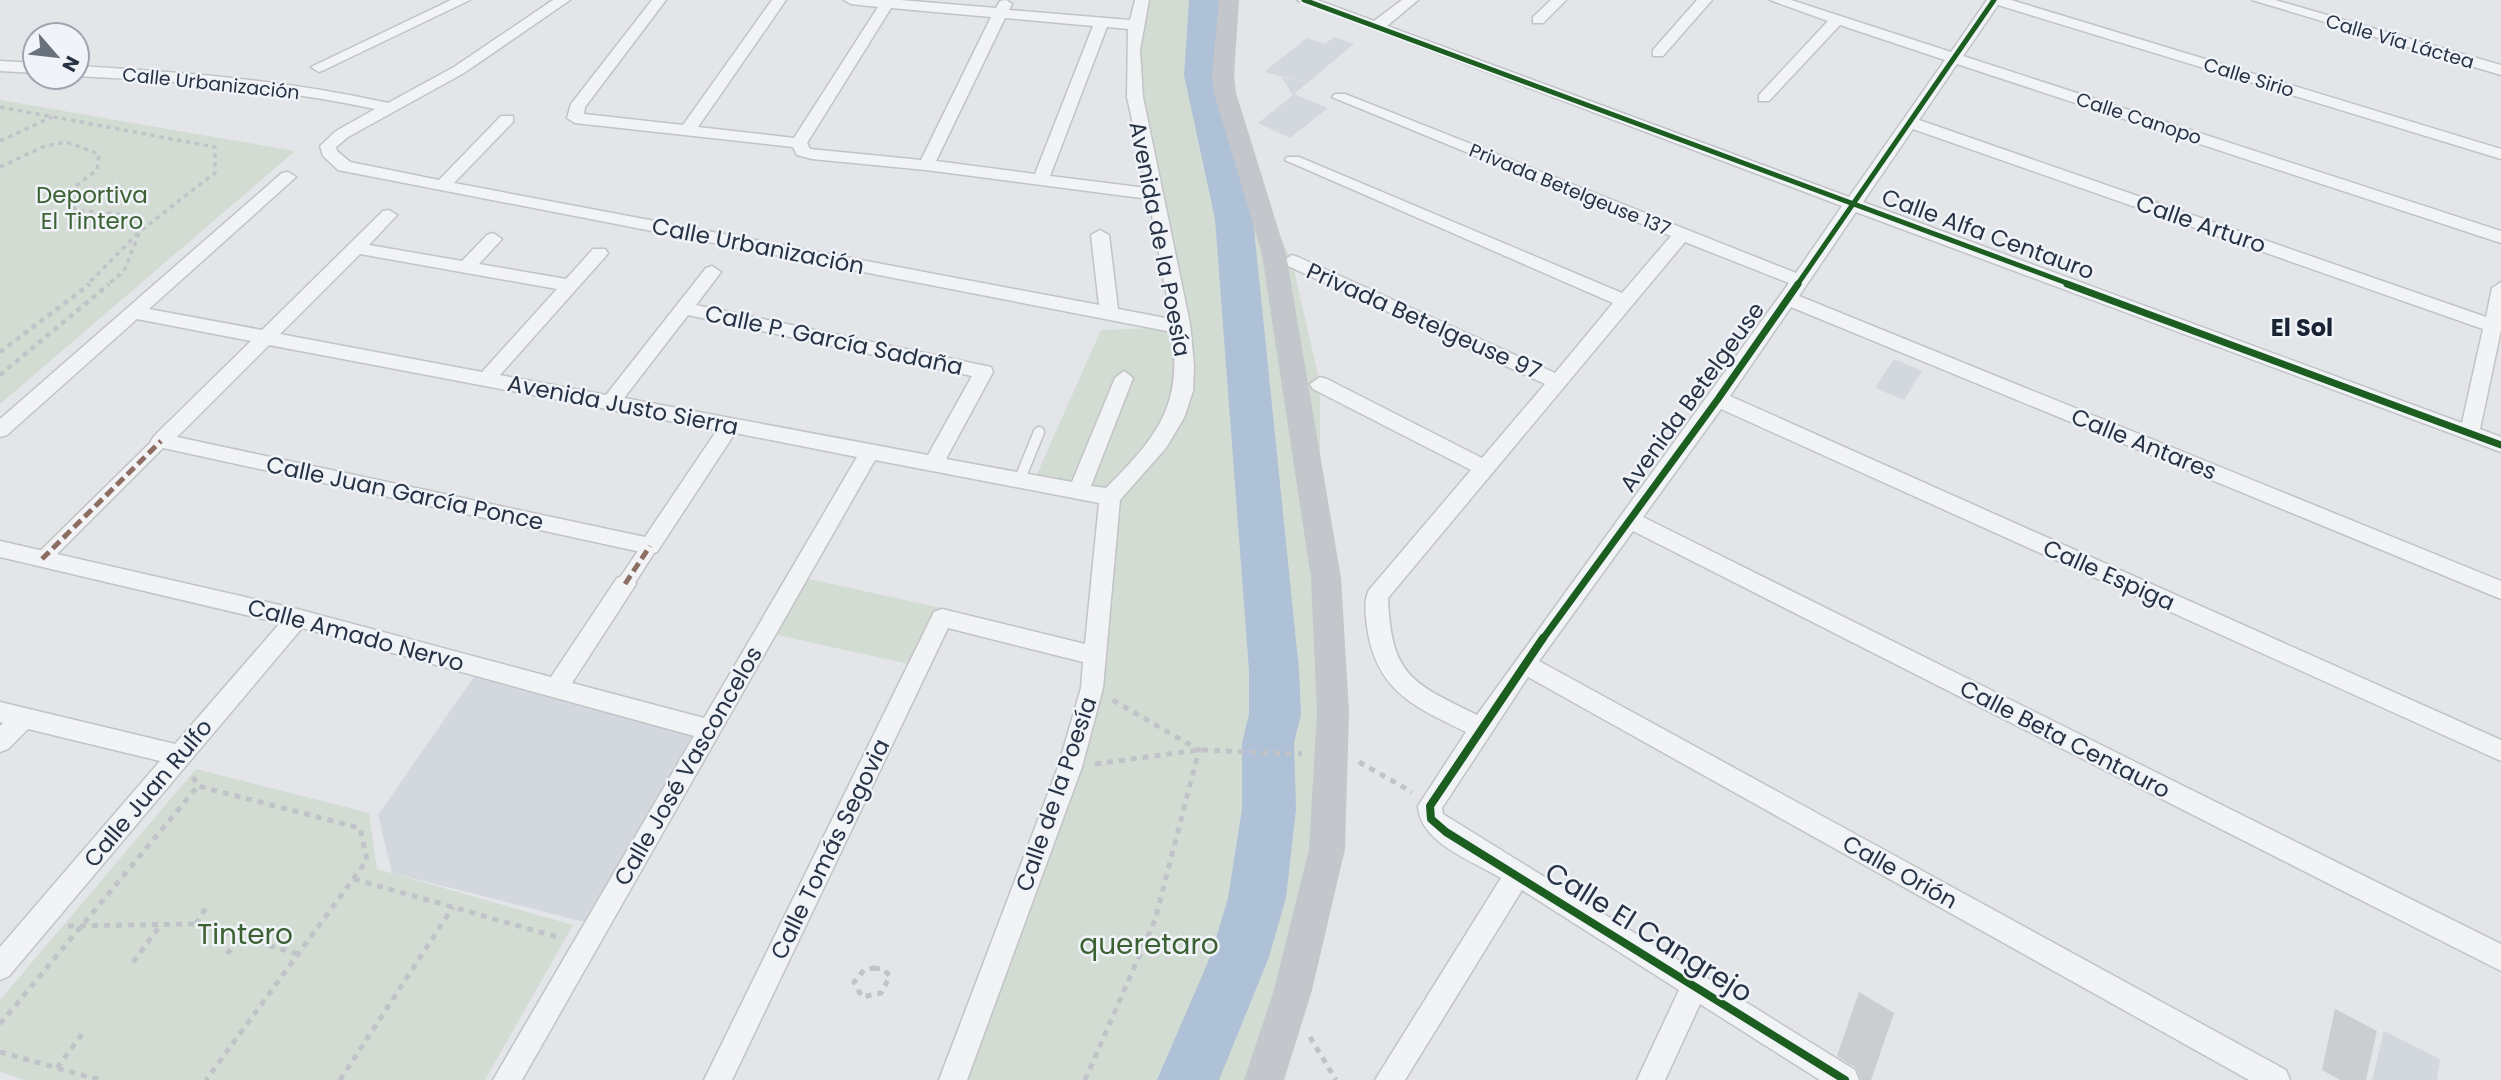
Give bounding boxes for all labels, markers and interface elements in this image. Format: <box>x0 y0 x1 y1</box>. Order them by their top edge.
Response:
street label: Calle Vía Láctea <box>2322 7 2477 76</box>
north arrow <box>21 21 91 91</box>
text: N <box>55 51 86 76</box>
street label: Calle Sirio <box>2200 51 2297 104</box>
street label: Calle Urbanización <box>121 61 301 106</box>
street label: Calle Canopo <box>2073 85 2205 151</box>
street label: Avenida de la Poesía <box>1121 119 1199 359</box>
street label: Privada Betelgeuse 137 <box>1465 137 1675 242</box>
park label: Deportiva El Tintero <box>36 179 148 237</box>
street label: Calle Alfa Centauro <box>1877 181 2099 287</box>
street label: Calle Arturo <box>2132 187 2270 261</box>
street label: Calle Urbanización <box>649 210 867 282</box>
street label: Privada Betelgeuse 97 <box>1302 255 1546 387</box>
street label: Avenida Betelgeuse <box>1612 295 1772 499</box>
street label: Calle P. García Sadaña <box>702 297 966 383</box>
district label: El Sol <box>2271 311 2333 344</box>
street label: Avenida Justo Sierra <box>505 367 741 443</box>
street label: Calle Antares <box>2067 400 2221 488</box>
street label: Calle Juan García Ponce <box>263 448 547 538</box>
street label: Calle Espiga <box>2038 532 2180 618</box>
street label: Calle Amado Nervo <box>244 591 468 679</box>
street label: Calle José Vasconcelos <box>606 640 770 892</box>
street label: Calle Beta Centauro <box>1954 672 2176 806</box>
street label: Calle de la Poesía <box>1008 692 1104 896</box>
street label: Calle Juan Rulfo <box>76 712 220 874</box>
street label: Calle Tomás Segovia <box>763 733 897 965</box>
street label: Calle Orión <box>1837 827 1963 917</box>
street label: Calle El Cangrejo <box>1538 853 1760 1012</box>
park label: Tintero <box>197 915 293 954</box>
park label: queretaro <box>1079 925 1219 964</box>

